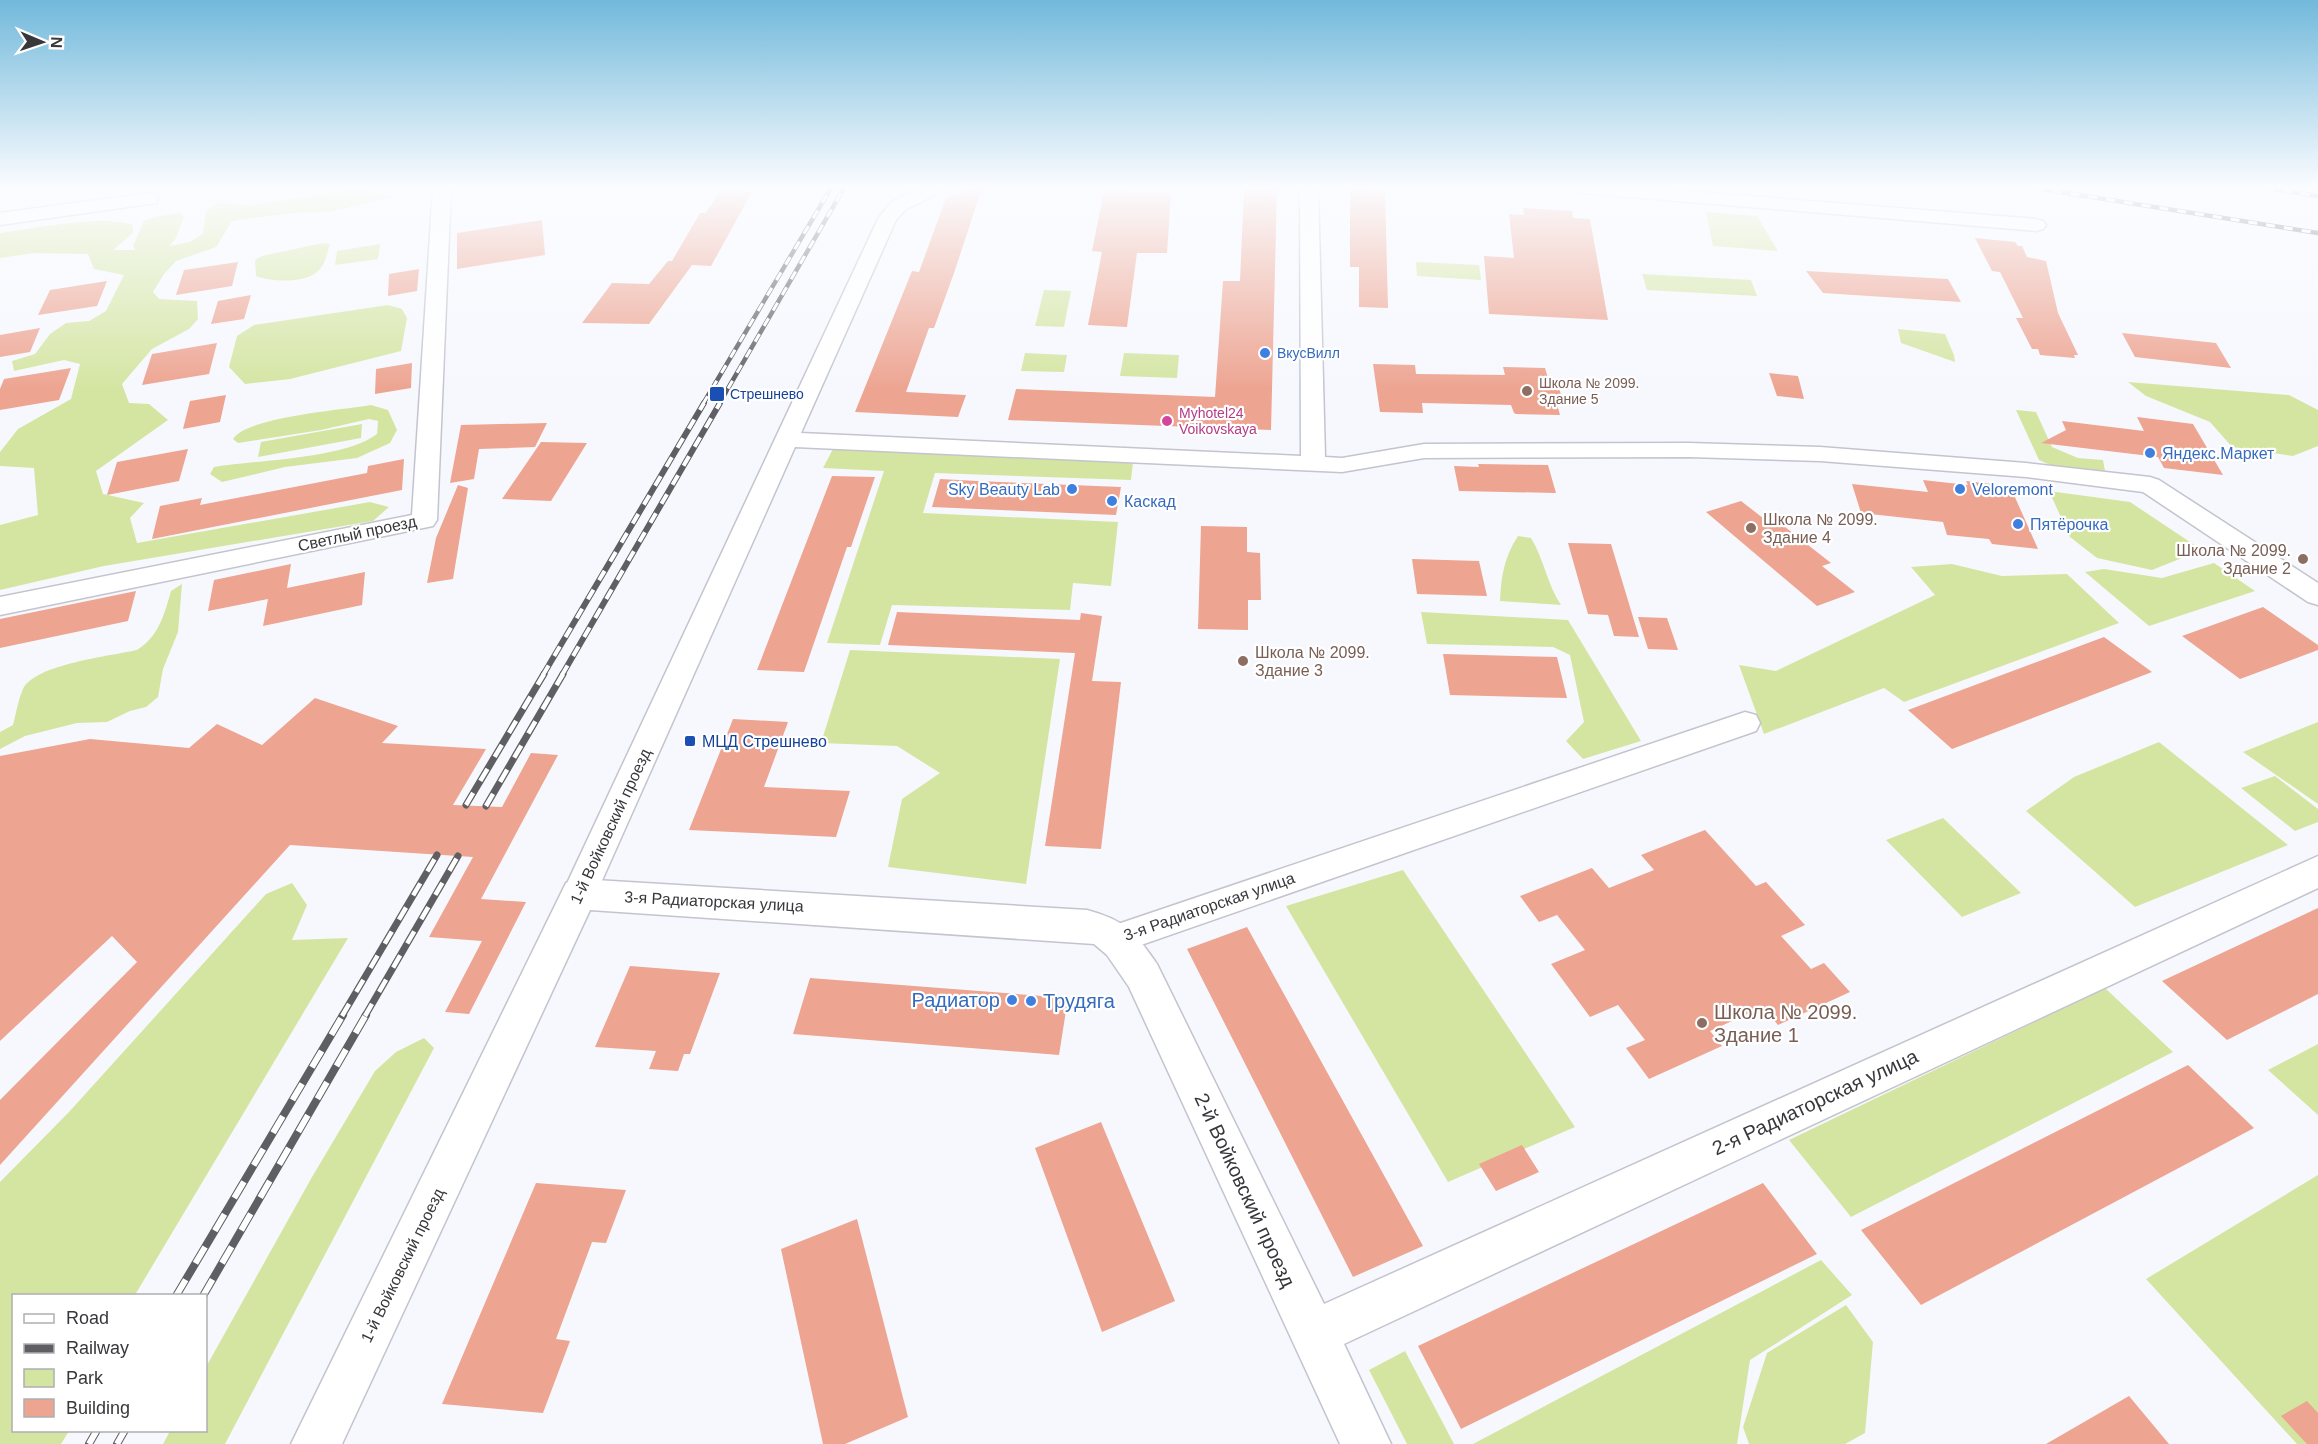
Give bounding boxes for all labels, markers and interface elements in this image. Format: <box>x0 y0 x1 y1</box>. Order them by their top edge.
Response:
north arrow <box>12 12 72 72</box>
text: N <box>48 36 65 49</box>
place label: ВкусВилл <box>1277 345 1340 361</box>
marker: ВкусВилл <box>1258 346 1272 360</box>
place label: Школа № 2099. Здание 5 <box>1539 375 1639 407</box>
marker: Школа № 2099. Здание 5 <box>1520 384 1534 398</box>
marker: Стрешнево <box>708 385 726 403</box>
place label: Стрешнево <box>730 386 804 402</box>
place label: Myhotel24 Voikovskaya <box>1179 405 1257 437</box>
marker: Myhotel24 Voikovskaya <box>1160 414 1174 428</box>
place label: Яндекс.Маркет <box>2162 445 2275 462</box>
marker: Яндекс.Маркет <box>2143 446 2157 460</box>
place label: Sky Beauty Lab <box>948 481 1060 498</box>
place label: Veloremont <box>1972 481 2053 498</box>
marker: Sky Beauty Lab <box>1065 482 1079 496</box>
marker: Veloremont <box>1953 482 1967 496</box>
place label: Каскад <box>1124 493 1176 510</box>
marker: Каскад <box>1105 494 1119 508</box>
place label: Школа № 2099. Здание 4 <box>1763 511 1878 546</box>
street label: Светлый проезд <box>296 512 419 554</box>
place label: Пятёрочка <box>2030 516 2109 533</box>
marker: Пятёрочка <box>2011 517 2025 531</box>
marker: Школа № 2099. Здание 4 <box>1744 521 1758 535</box>
place label: Школа № 2099. Здание 2 <box>2176 542 2291 577</box>
marker: Школа № 2099. Здание 2 <box>2296 552 2310 566</box>
place label: Школа № 2099. Здание 3 <box>1255 644 1370 679</box>
marker: Школа № 2099. Здание 3 <box>1236 654 1250 668</box>
place label: МЦД Стрешнево <box>702 733 827 750</box>
marker: МЦД Стрешнево <box>683 734 697 748</box>
street label: 1-й Войковский проезд <box>567 745 654 906</box>
street label: 3-я Радиаторская улица <box>1122 869 1297 944</box>
street label: 3-я Радиаторская улица <box>624 888 804 915</box>
place label: Радиатор <box>911 989 1000 1011</box>
place label: Трудяга <box>1043 990 1116 1012</box>
marker: Радиатор <box>1005 993 1019 1007</box>
marker: Трудяга <box>1024 994 1038 1008</box>
place label: Школа № 2099. Здание 1 <box>1714 1001 1857 1046</box>
marker: Школа № 2099. Здание 1 <box>1695 1016 1709 1030</box>
street label: 2-я Радиаторская улица <box>1709 1044 1922 1159</box>
street label: 2-й Войковский проезд <box>1190 1090 1300 1291</box>
street label: 1-й Войковский проезд <box>358 1185 447 1345</box>
legend <box>12 1294 207 1432</box>
text: Road <box>66 1308 109 1328</box>
text: Railway <box>66 1338 129 1358</box>
text: Park <box>66 1368 104 1388</box>
text: Building <box>66 1398 130 1418</box>

